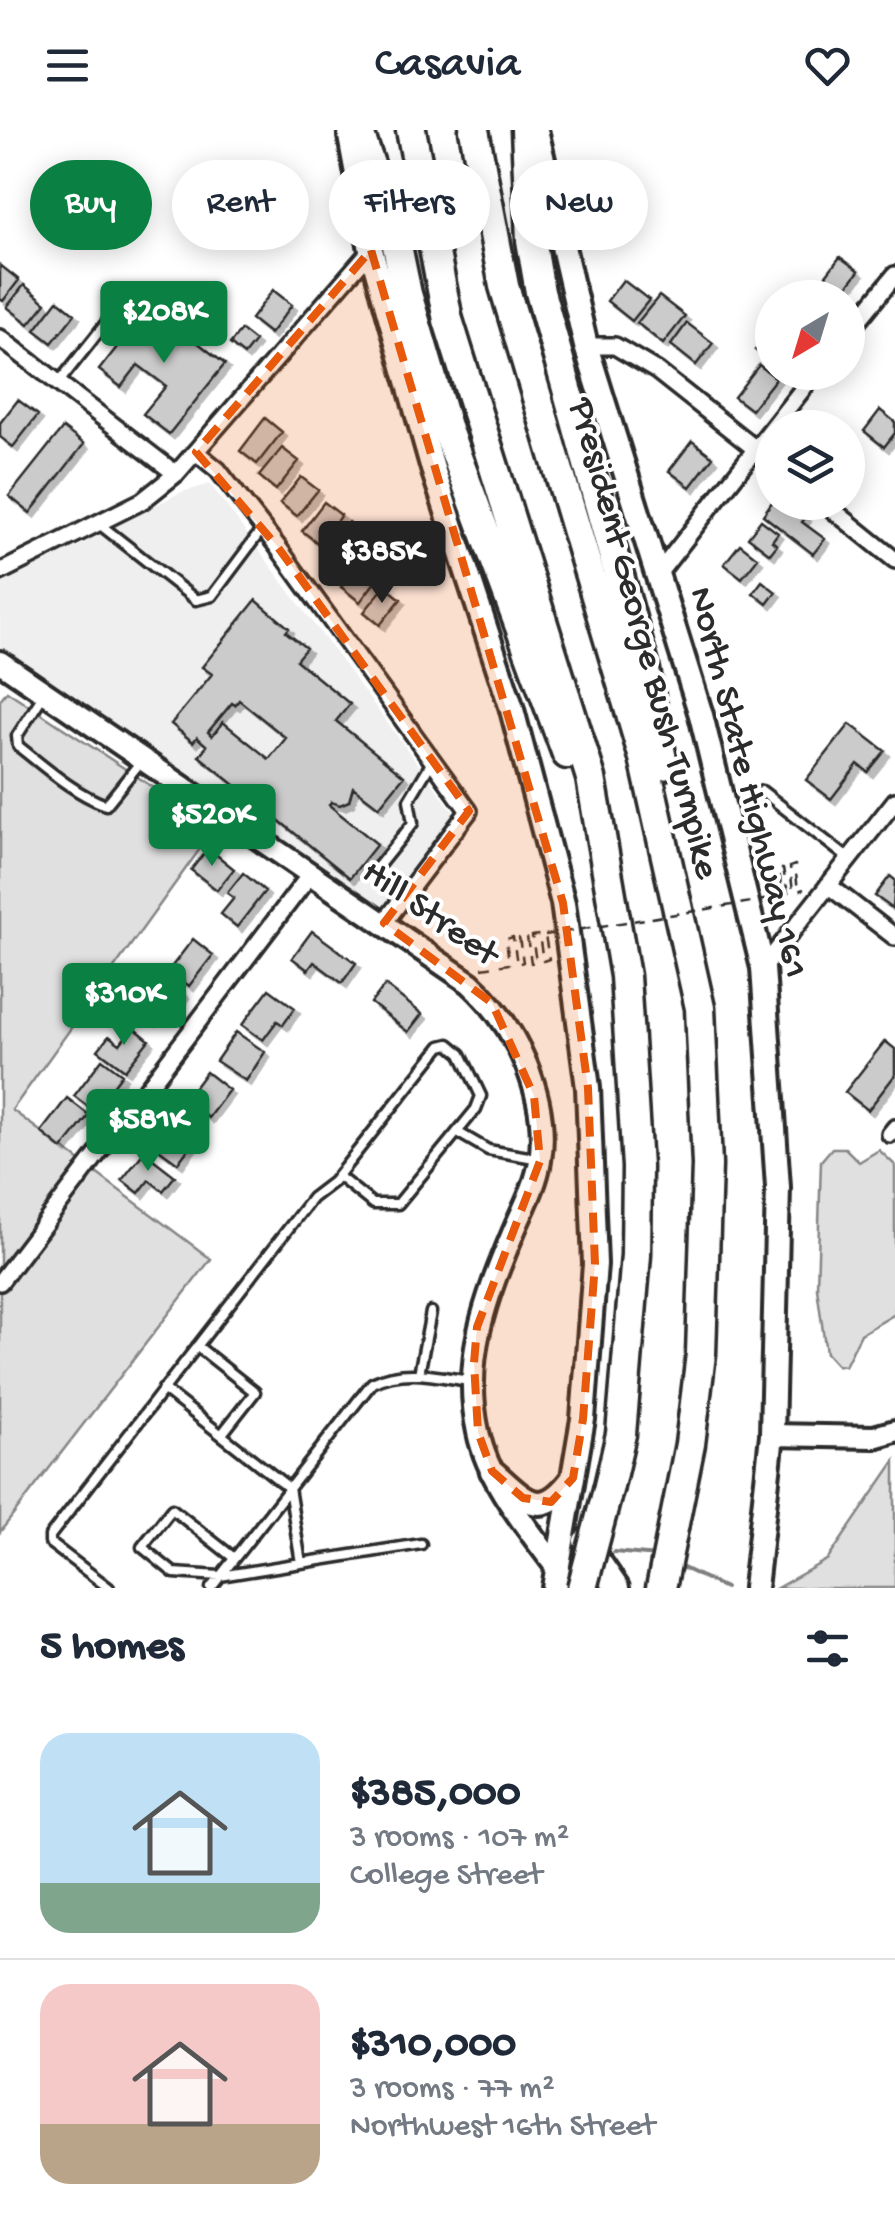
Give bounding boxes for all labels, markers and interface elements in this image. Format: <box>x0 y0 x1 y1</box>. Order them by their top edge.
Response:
icon: menu <box>40 38 95 93</box>
icon: heart <box>800 38 855 93</box>
text: Casavia <box>375 39 520 92</box>
chip: Buy <box>30 160 152 250</box>
chip: Rent <box>172 160 309 250</box>
chip: Filters <box>329 160 490 250</box>
chip: New <box>510 160 648 250</box>
north arrow <box>755 280 865 390</box>
map controls <box>755 280 865 520</box>
pin: $208K <box>94 281 234 366</box>
text: $208K <box>122 294 206 332</box>
street label: President George Bush Turnpike <box>556 393 728 885</box>
button: layers <box>755 410 865 520</box>
pin: $385K <box>312 521 452 606</box>
text: $385K <box>341 534 423 572</box>
street label: North State Highway 161 <box>676 583 816 983</box>
pin: $520K <box>142 784 282 869</box>
text: $520K <box>171 797 253 835</box>
street label: Hill Street <box>352 852 509 980</box>
pin: $310K <box>54 963 194 1048</box>
text: $310K <box>84 976 164 1014</box>
pin: $581K <box>78 1089 218 1174</box>
text: $581K <box>108 1102 188 1140</box>
icon: filters <box>800 1621 855 1676</box>
text: 5 homes <box>40 1624 183 1673</box>
text: $385,000 <box>350 1771 521 1820</box>
icon: home <box>120 1773 240 1893</box>
text: 3 rooms · 107 m² <box>350 1820 569 1858</box>
text: College Street <box>350 1858 542 1896</box>
text: $310,000 <box>350 2022 516 2071</box>
icon: home <box>120 2024 240 2144</box>
text: 3 rooms · 77 m² <box>350 2071 555 2109</box>
text: Northwest 16th Street <box>350 2109 655 2147</box>

